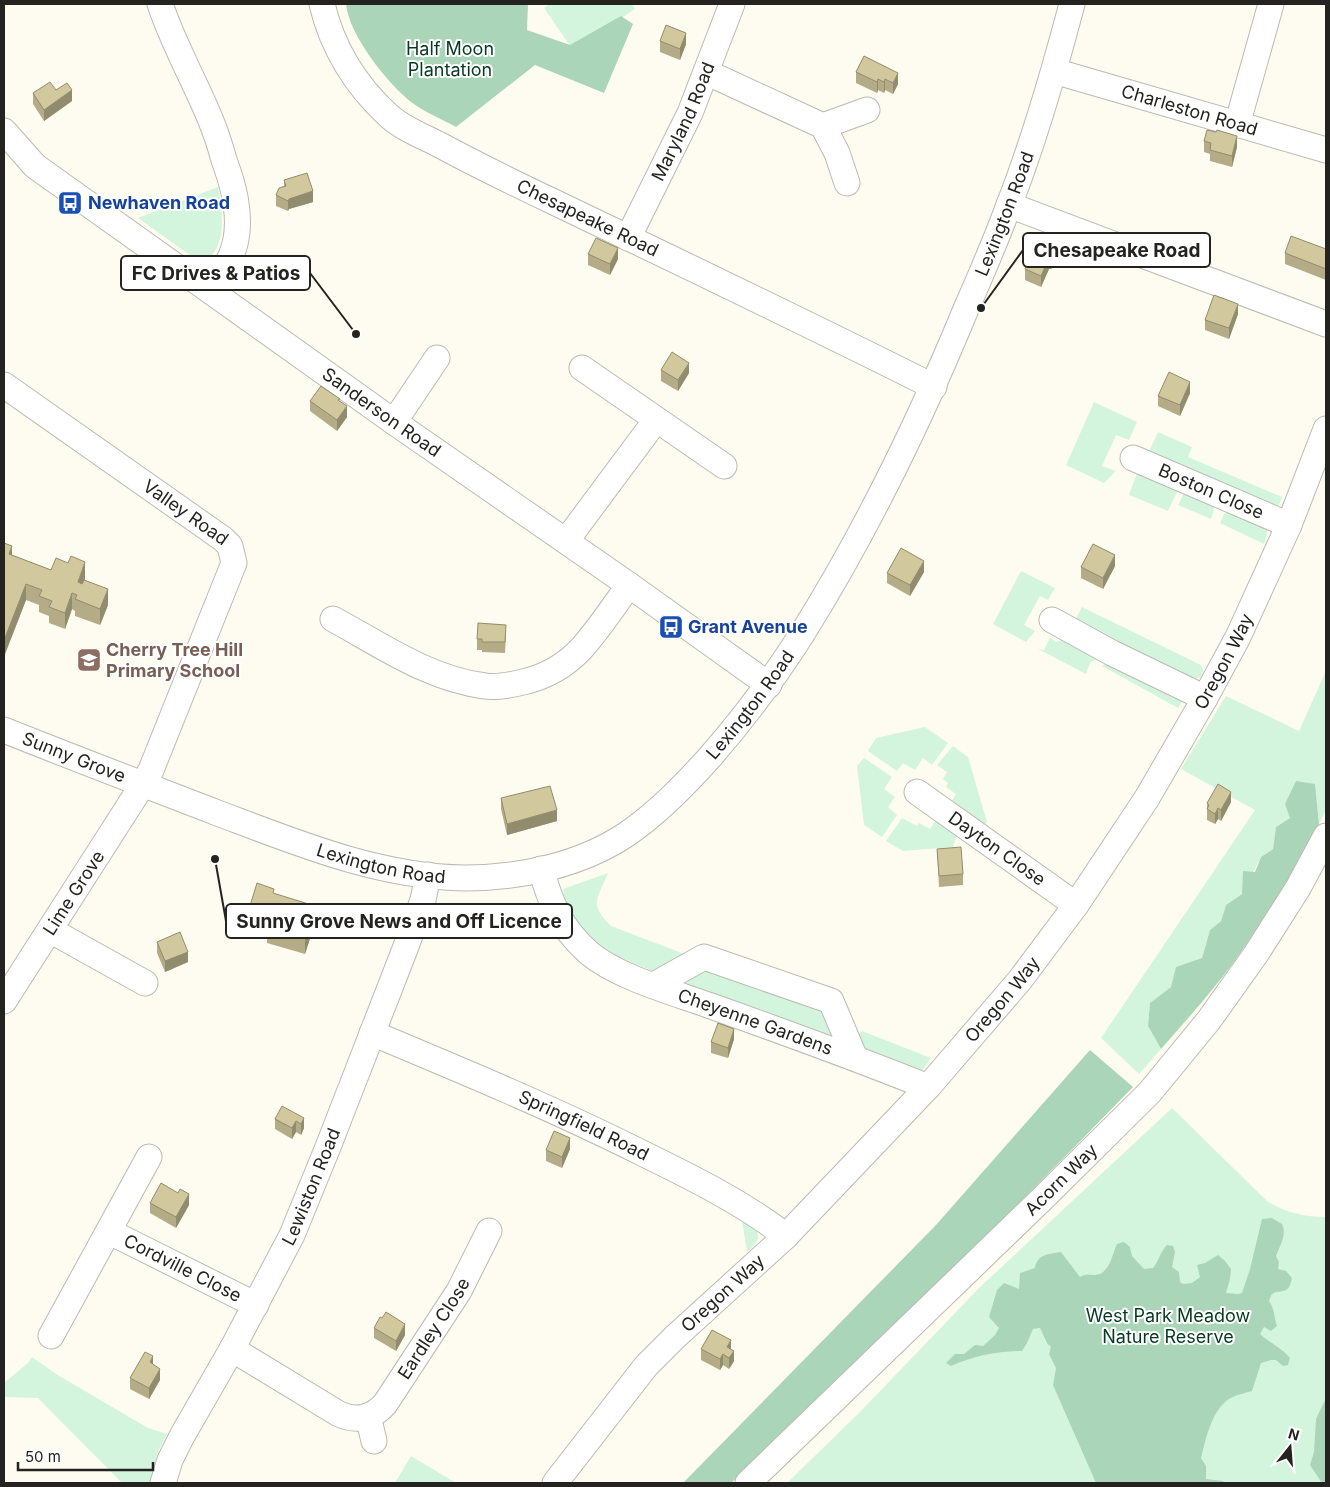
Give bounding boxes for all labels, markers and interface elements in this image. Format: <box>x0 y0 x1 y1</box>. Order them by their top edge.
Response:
park label: Half Moon Plantation <box>406 38 494 80</box>
street label: Maryland Road <box>647 59 719 184</box>
street label: Charleston Road <box>1119 80 1260 140</box>
street label: Lexington Road <box>971 149 1038 279</box>
street label: Chesapeake Road <box>514 175 662 261</box>
bus stop icon: Newhaven Road <box>57 190 83 216</box>
place label: Newhaven Road <box>88 192 230 213</box>
callout: Chesapeake Road <box>1023 233 1210 267</box>
text: Chesapeake Road <box>1034 239 1200 262</box>
callout: FC Drives & Patios <box>121 256 310 290</box>
text: FC Drives & Patios <box>132 262 300 285</box>
street label: Sanderson Road <box>318 363 445 461</box>
street label: Boston Close <box>1155 459 1267 523</box>
street label: Valley Road <box>139 475 232 549</box>
street label: Oregon Way <box>1190 610 1257 713</box>
bus stop icon: Grant Avenue <box>658 614 684 640</box>
place label: Grant Avenue <box>688 616 808 637</box>
place label: Cherry Tree Hill Primary School <box>106 639 243 681</box>
street label: Lexington Road <box>702 646 798 763</box>
school or university icon: Cherry Tree Hill Primary School <box>76 647 102 673</box>
street label: Sunny Grove <box>19 727 129 787</box>
street label: Dayton Close <box>945 807 1050 890</box>
street label: Lexington Road <box>314 839 446 887</box>
street label: Lime Grove <box>39 847 109 939</box>
callout: Sunny Grove News and Off Licence <box>226 904 572 938</box>
text: Sunny Grove News and Off Licence <box>236 910 562 933</box>
street label: Oregon Way <box>960 952 1044 1046</box>
street label: Cheyenne Gardens <box>675 984 836 1059</box>
street label: Springfield Road <box>516 1086 652 1165</box>
street label: Lewiston Road <box>277 1125 344 1249</box>
street label: Acorn Way <box>1020 1139 1101 1220</box>
street label: Cordville Close <box>120 1230 245 1306</box>
street label: Oregon Way <box>677 1250 768 1336</box>
street label: Eardley Close <box>393 1274 474 1383</box>
park label: West Park Meadow Nature Reserve <box>1086 1305 1251 1347</box>
north arrow <box>1265 1422 1315 1472</box>
text: N <box>1286 1424 1302 1444</box>
scale bar <box>18 1440 152 1472</box>
text: 50 m <box>25 1447 61 1466</box>

